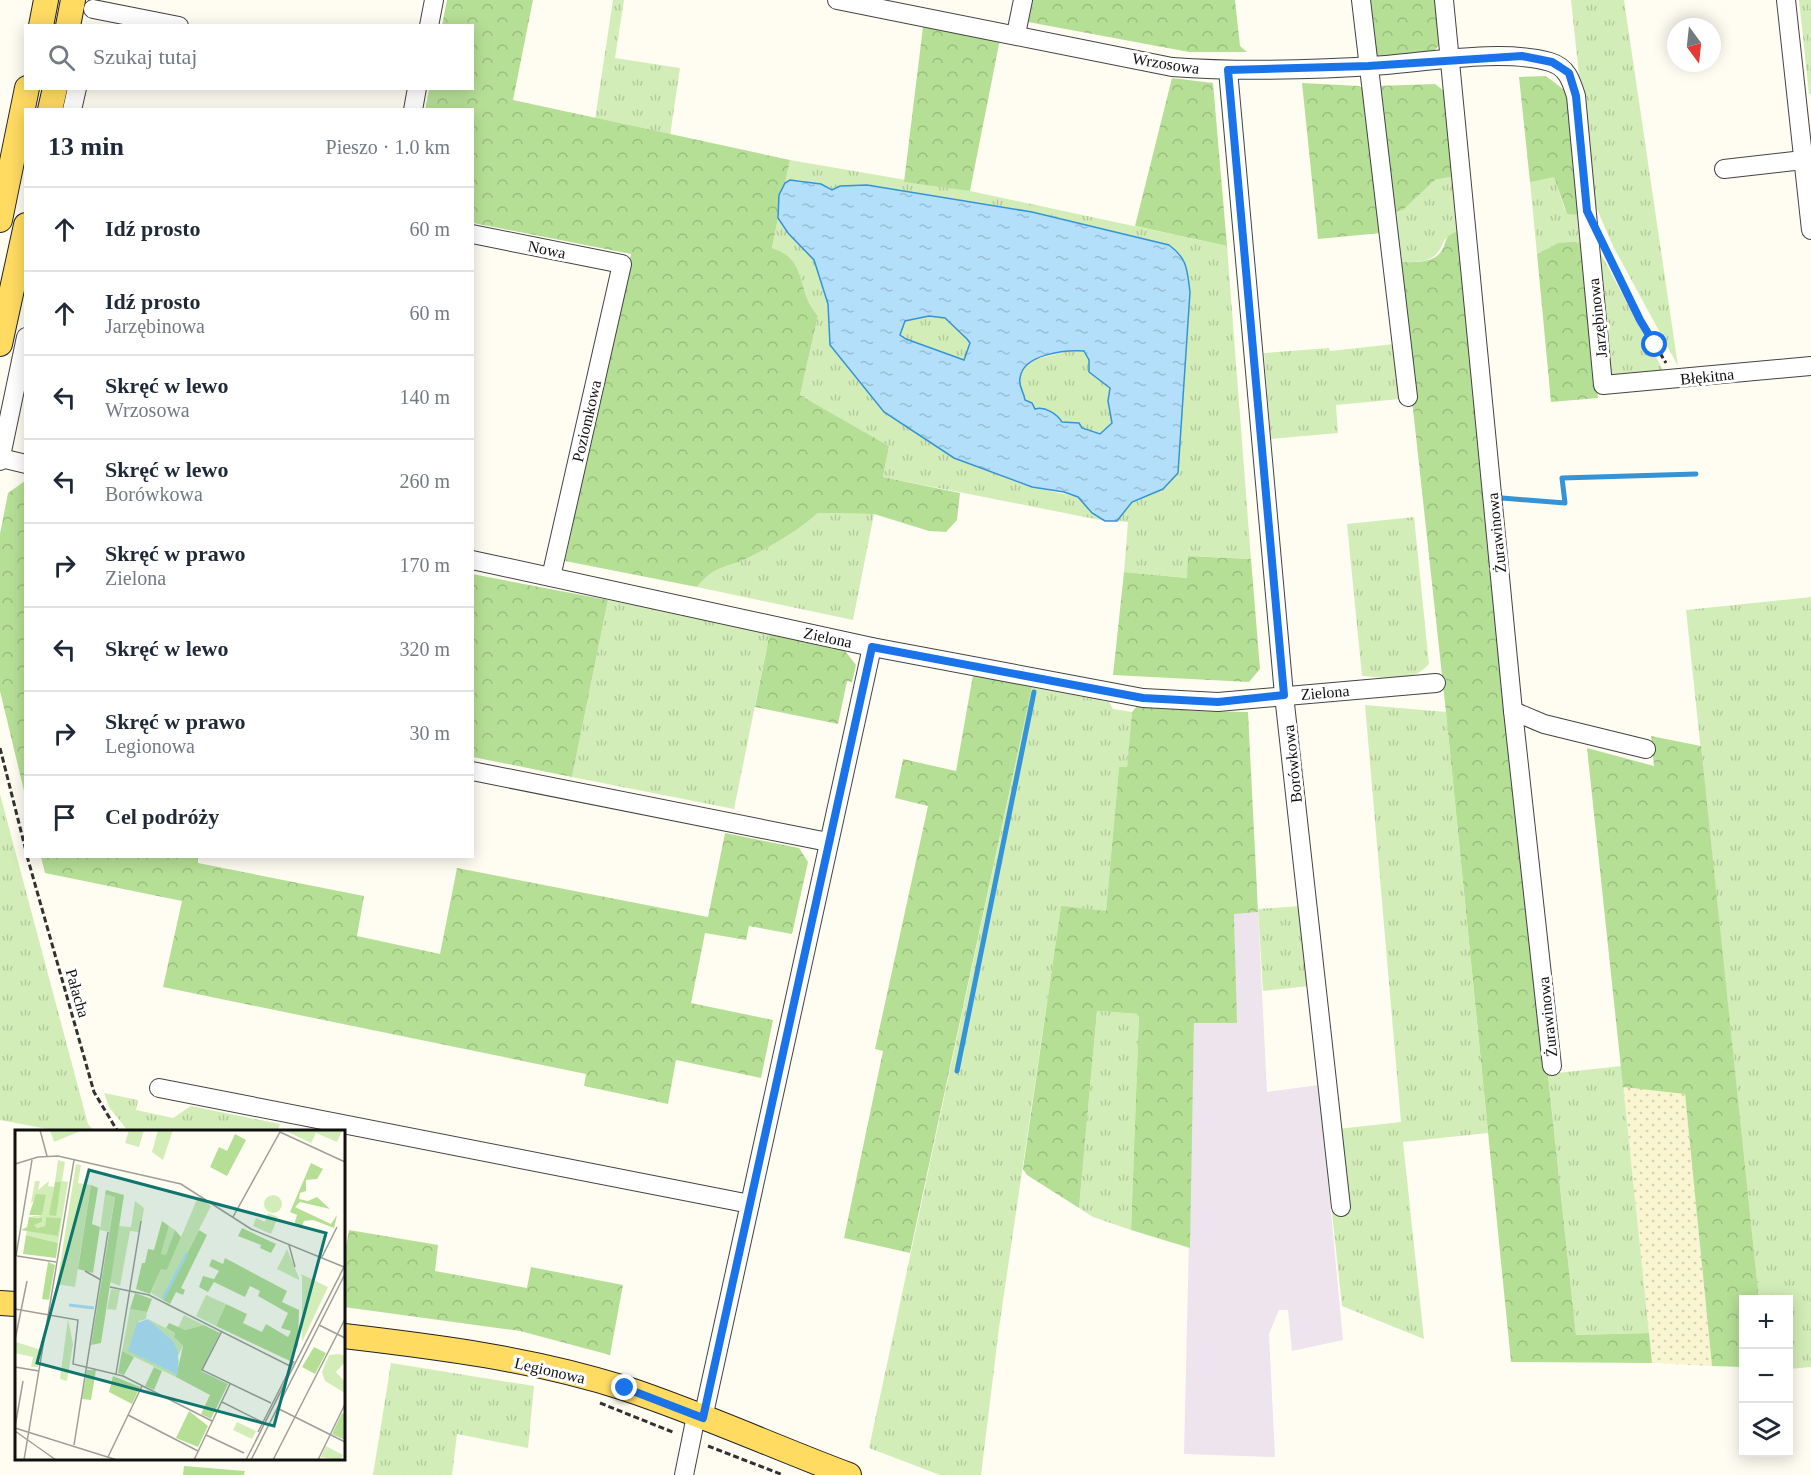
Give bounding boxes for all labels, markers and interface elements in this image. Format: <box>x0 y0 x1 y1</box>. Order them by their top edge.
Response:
north arrow <box>1667 18 1721 72</box>
search box <box>24 24 474 90</box>
icon: search <box>45 41 78 74</box>
text: Szukaj tutaj <box>93 44 197 69</box>
street label: Wrzosowa <box>1131 50 1201 77</box>
text: 13 min <box>48 132 124 161</box>
text: Pieszo · 1.0 km <box>326 136 450 158</box>
icon: ahead <box>48 213 81 246</box>
text: Idź prosto <box>105 216 201 241</box>
text: 60 m <box>409 218 450 240</box>
street label: Nowa <box>526 237 567 262</box>
street label: Jarzębinowa <box>1585 277 1611 359</box>
text: Idź prosto <box>105 289 201 314</box>
icon: ahead <box>48 297 81 330</box>
text: 60 m <box>409 302 450 324</box>
text: Jarzębinowa <box>105 315 205 337</box>
route start <box>1641 331 1667 357</box>
street label: Błękitna <box>1679 365 1735 389</box>
text: Skręć w lewo <box>105 373 228 398</box>
street label: Poziomkowa <box>569 378 604 464</box>
icon: left <box>48 381 81 414</box>
text: 140 m <box>399 386 450 408</box>
text: Wrzosowa <box>105 399 190 421</box>
text: Skręć w lewo <box>105 457 228 482</box>
icon: left <box>48 465 81 498</box>
text: 260 m <box>399 470 450 492</box>
text: Borówkowa <box>105 483 203 505</box>
street label: Żurawinowa <box>1484 492 1509 574</box>
text: Skręć w prawo <box>105 541 246 566</box>
icon: right <box>48 549 81 582</box>
text: 170 m <box>399 554 450 576</box>
text: Zielona <box>105 567 166 589</box>
street label: Zielona <box>802 624 854 651</box>
icon: left <box>48 633 81 666</box>
text: Skręć w lewo <box>105 636 228 661</box>
text: 320 m <box>399 638 450 660</box>
street label: Zielona <box>1300 682 1350 703</box>
text: Skręć w prawo <box>105 709 246 734</box>
icon: right <box>48 717 81 750</box>
text: 30 m <box>409 722 450 744</box>
street label: Borówkowa <box>1280 724 1305 804</box>
text: Legionowa <box>105 735 195 757</box>
icon: arrive <box>48 801 81 834</box>
text: Cel podróży <box>105 804 219 829</box>
street label: Pałacha <box>62 967 93 1019</box>
street label: Żurawinowa <box>1535 976 1560 1058</box>
inset map <box>15 1130 345 1460</box>
map controls <box>1739 1295 1793 1457</box>
button: + <box>1739 1295 1793 1349</box>
button: − <box>1739 1349 1793 1403</box>
street label: Legionowa <box>513 1354 587 1388</box>
route end <box>611 1374 637 1400</box>
button: layers <box>1739 1403 1793 1457</box>

